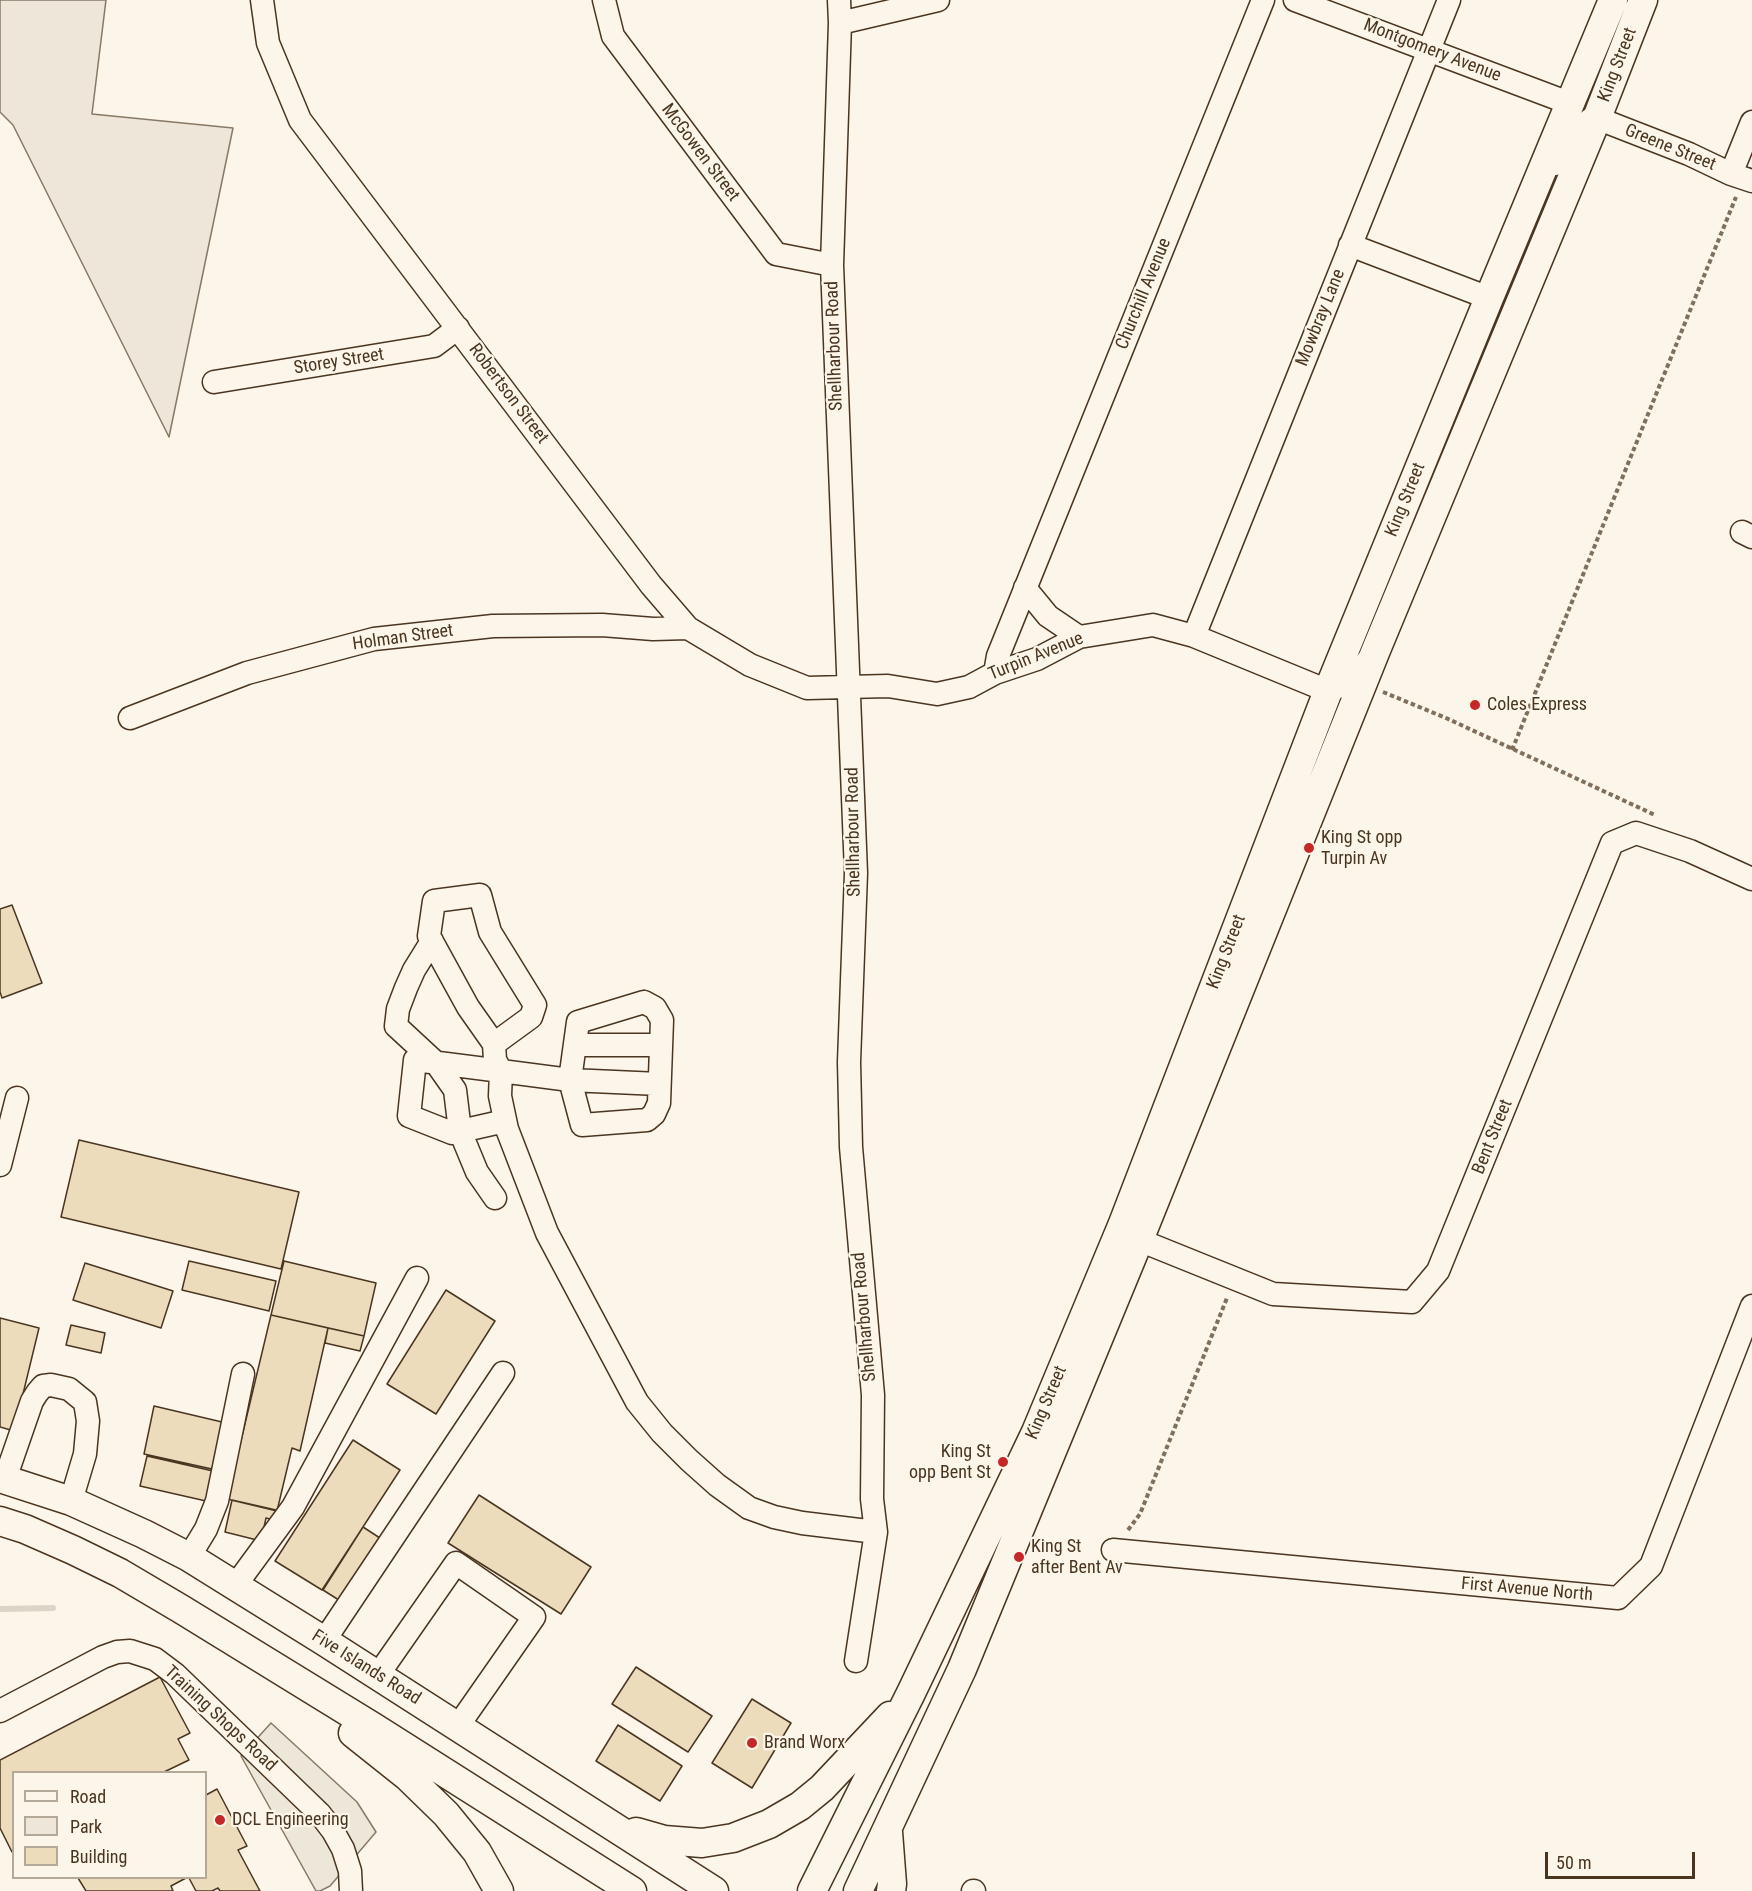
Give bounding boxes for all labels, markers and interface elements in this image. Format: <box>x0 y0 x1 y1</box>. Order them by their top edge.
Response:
street label: Montgomery Avenue <box>1360 15 1504 87</box>
street label: King Street <box>1594 25 1642 105</box>
street label: McGowen Street <box>656 100 744 206</box>
street label: Greene Street <box>1621 120 1719 176</box>
street label: Churchill Avenue <box>1112 235 1176 353</box>
street label: Mowbray Lane <box>1292 266 1350 370</box>
street label: Shellharbour Road <box>822 281 848 411</box>
street label: Robertson Street <box>463 340 553 448</box>
street label: Storey Street <box>292 344 386 380</box>
street label: King Street <box>1381 460 1431 540</box>
street label: Holman Street <box>351 620 455 656</box>
street label: Turpin Avenue <box>985 628 1087 686</box>
place label: Coles Express <box>1487 694 1587 716</box>
marker: Coles Express <box>1468 698 1482 712</box>
street label: Shellharbour Road <box>842 767 866 897</box>
place label: King St opp Turpin Av <box>1321 827 1402 870</box>
marker: King St opp Turpin Av <box>1302 841 1316 855</box>
street label: King Street <box>1203 912 1251 992</box>
street label: Bent Street <box>1468 1097 1518 1177</box>
street label: Shellharbour Road <box>849 1251 881 1383</box>
street label: King Street <box>1022 1363 1072 1443</box>
place label: King St opp Bent St <box>909 1441 991 1484</box>
marker: King St opp Bent St <box>996 1455 1010 1469</box>
place label: King St after Bent Av <box>1031 1536 1123 1578</box>
marker: King St after Bent Av <box>1012 1550 1026 1564</box>
street label: First Avenue North <box>1460 1573 1594 1607</box>
street label: Five Islands Road <box>307 1626 425 1710</box>
street label: Training Shops Road <box>159 1661 281 1777</box>
place label: Brand Worx <box>764 1732 845 1754</box>
marker: Brand Worx <box>745 1736 759 1750</box>
legend <box>12 1771 207 1879</box>
text: Road <box>70 1786 106 1807</box>
place label: DCL Engineering <box>232 1809 349 1831</box>
marker: DCL Engineering <box>213 1813 227 1827</box>
text: Park <box>70 1816 102 1837</box>
scale bar <box>1548 1840 1698 1878</box>
text: Building <box>70 1846 127 1867</box>
text: 50 m <box>1556 1852 1591 1873</box>

